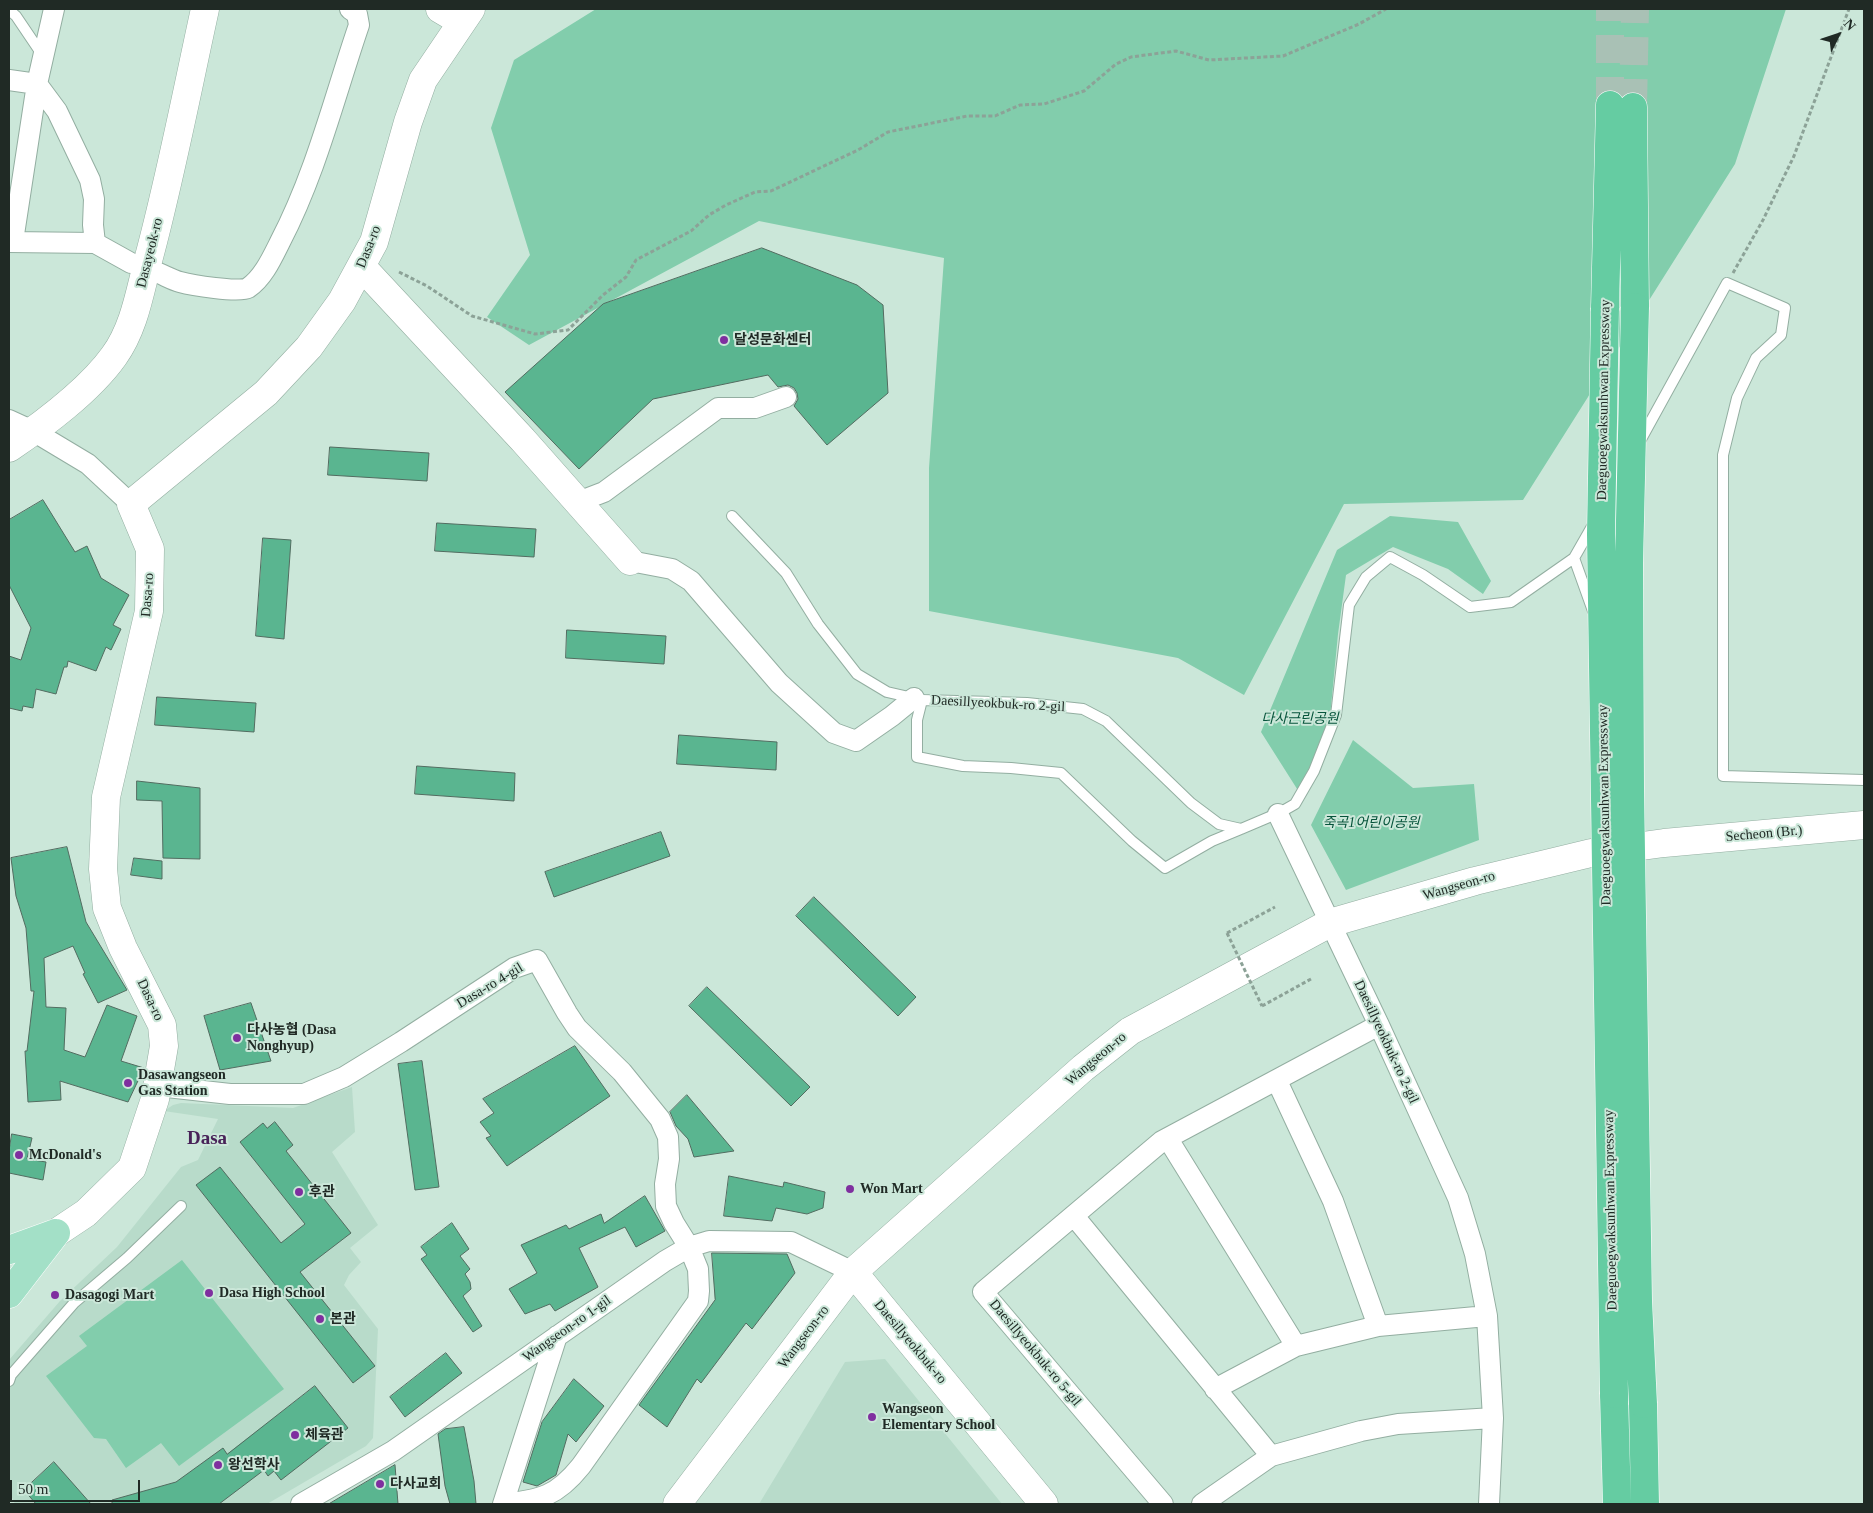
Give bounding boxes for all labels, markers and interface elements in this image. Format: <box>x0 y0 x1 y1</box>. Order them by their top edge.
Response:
north arrow <box>1813 10 1863 60</box>
text: N <box>1841 16 1859 34</box>
street label: Dasayeok-ro <box>133 216 167 290</box>
street label: Dasa-ro <box>353 223 385 271</box>
street label: Daeguoegwaksunhwan Expressway <box>1594 299 1614 501</box>
place label: 달성문화센터 <box>734 332 811 348</box>
marker: 달성문화센터 <box>718 334 730 346</box>
street label: Dasa-ro <box>138 572 158 618</box>
street label: Daesillyeokbuk-ro 2-gil <box>931 692 1065 716</box>
street label: Daeguoegwaksunhwan Expressway <box>1595 704 1615 906</box>
park label: 다사근린공원 <box>1261 711 1339 727</box>
park label: 죽곡1어린이공원 <box>1322 815 1420 831</box>
street label: Secheon (Br.) <box>1725 822 1803 846</box>
street label: Wangseon-ro <box>1421 868 1497 904</box>
street label: Dasa-ro 4-gil <box>454 960 526 1012</box>
street label: Dasa-ro <box>133 976 167 1024</box>
street label: Daesillyeokbuk-ro 2-gil <box>1350 978 1422 1106</box>
place label: 다사농협 (Dasa Nonghyup) <box>247 1022 336 1054</box>
street label: Wangseon-ro <box>1062 1029 1130 1089</box>
marker: 다사농협 (Dasa Nonghyup) <box>231 1032 243 1044</box>
place label: Dasawangseon Gas Station <box>138 1067 226 1100</box>
marker: Dasawangseon Gas Station <box>122 1077 134 1089</box>
street label: Daeguoegwaksunhwan Expressway <box>1601 1109 1621 1311</box>
district label: Dasa <box>187 1128 227 1150</box>
place label: McDonald's <box>29 1147 101 1163</box>
marker: McDonald's <box>13 1149 25 1161</box>
place label: Won Mart <box>860 1181 923 1197</box>
marker: Won Mart <box>844 1183 856 1195</box>
place label: 후관 <box>309 1184 335 1200</box>
marker: 후관 <box>293 1186 305 1198</box>
place label: Dasa High School <box>219 1285 325 1301</box>
place label: Dasagogi Mart <box>65 1287 154 1303</box>
marker: Dasa High School <box>203 1287 215 1299</box>
marker: Dasagogi Mart <box>49 1289 61 1301</box>
street label: Wangseon-ro 1-gil <box>519 1292 615 1366</box>
street label: Daesillyeokbuk-ro 5-gil <box>985 1296 1085 1410</box>
street label: Daesillyeokbuk-ro <box>870 1297 950 1387</box>
street label: Wangseon-ro <box>775 1302 833 1372</box>
place label: 본관 <box>330 1311 356 1327</box>
marker: 본관 <box>314 1313 326 1325</box>
place label: Wangseon Elementary School <box>882 1401 995 1434</box>
marker: Wangseon Elementary School <box>866 1411 878 1423</box>
place label: 체육관 <box>305 1427 344 1443</box>
marker: 체육관 <box>289 1429 301 1441</box>
place label: 왕선학사 <box>228 1457 280 1473</box>
marker: 왕선학사 <box>212 1459 224 1471</box>
scale bar <box>12 1470 142 1502</box>
place label: 다사교회 <box>390 1476 442 1492</box>
marker: 다사교회 <box>374 1478 386 1490</box>
text: 50 m <box>18 1481 48 1497</box>

